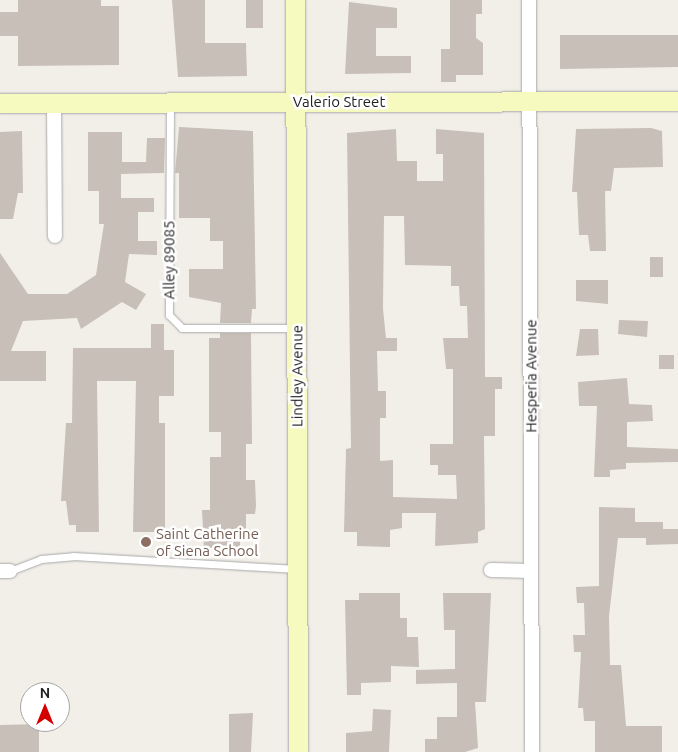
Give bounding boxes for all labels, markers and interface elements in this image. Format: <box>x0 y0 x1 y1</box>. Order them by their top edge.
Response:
street label: Valerio Street <box>293 93 385 111</box>
street label: Alley 89085 <box>160 221 178 299</box>
street label: Hesperia Avenue <box>522 319 540 433</box>
street label: Lindley Avenue <box>288 325 306 427</box>
place label: Saint Catherine of Siena School <box>156 524 259 559</box>
marker: Saint Catherine of Siena School <box>140 536 152 548</box>
north arrow <box>20 682 70 732</box>
text: N <box>40 685 50 701</box>

